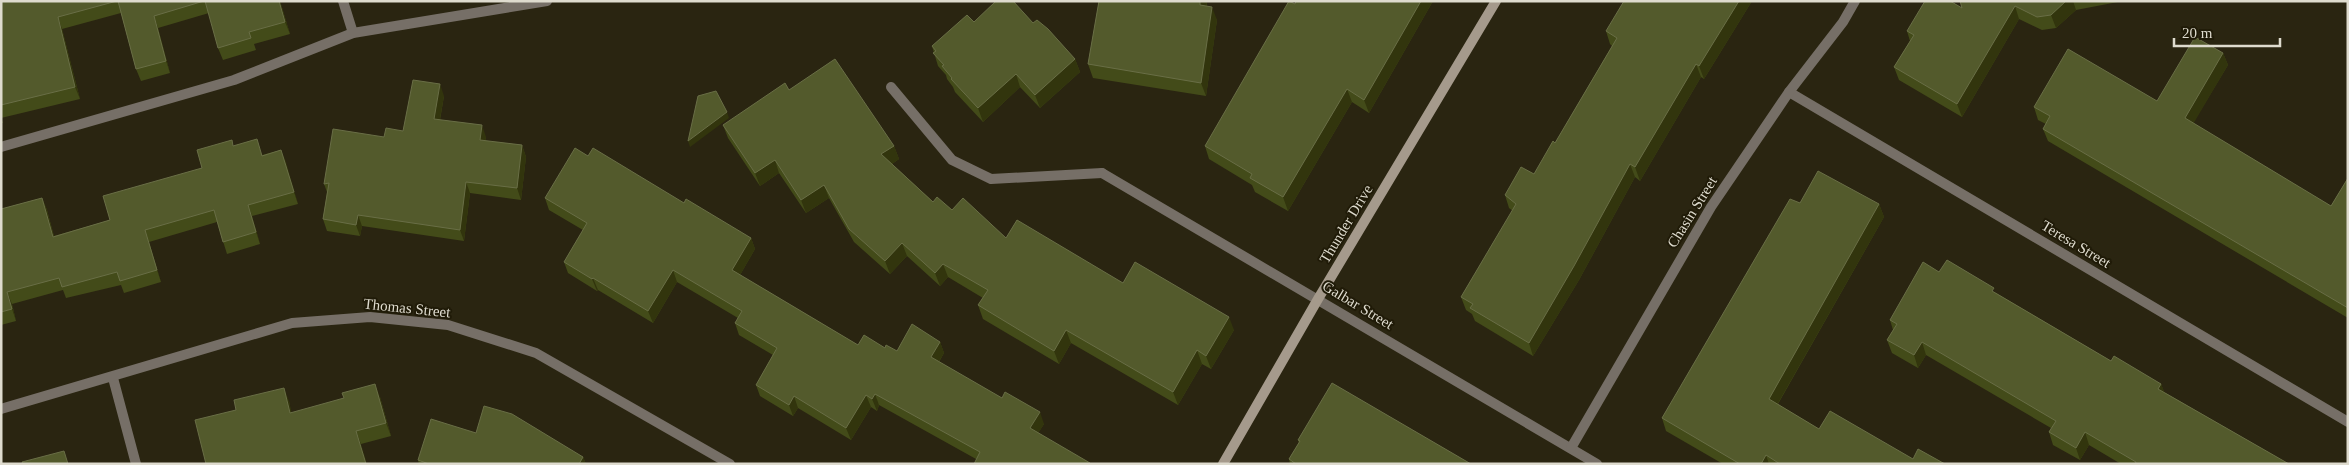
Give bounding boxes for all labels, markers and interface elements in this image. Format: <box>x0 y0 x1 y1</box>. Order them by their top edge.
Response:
scale bar <box>2174 15 2280 47</box>
text: 20 m <box>2182 25 2213 41</box>
street label: Chasin Street <box>1664 173 1721 250</box>
street label: Thunder Drive <box>1316 182 1376 266</box>
street label: Teresa Street <box>2039 217 2114 271</box>
street label: Galbar Street <box>1320 278 1397 333</box>
street label: Thomas Street <box>363 295 452 321</box>

